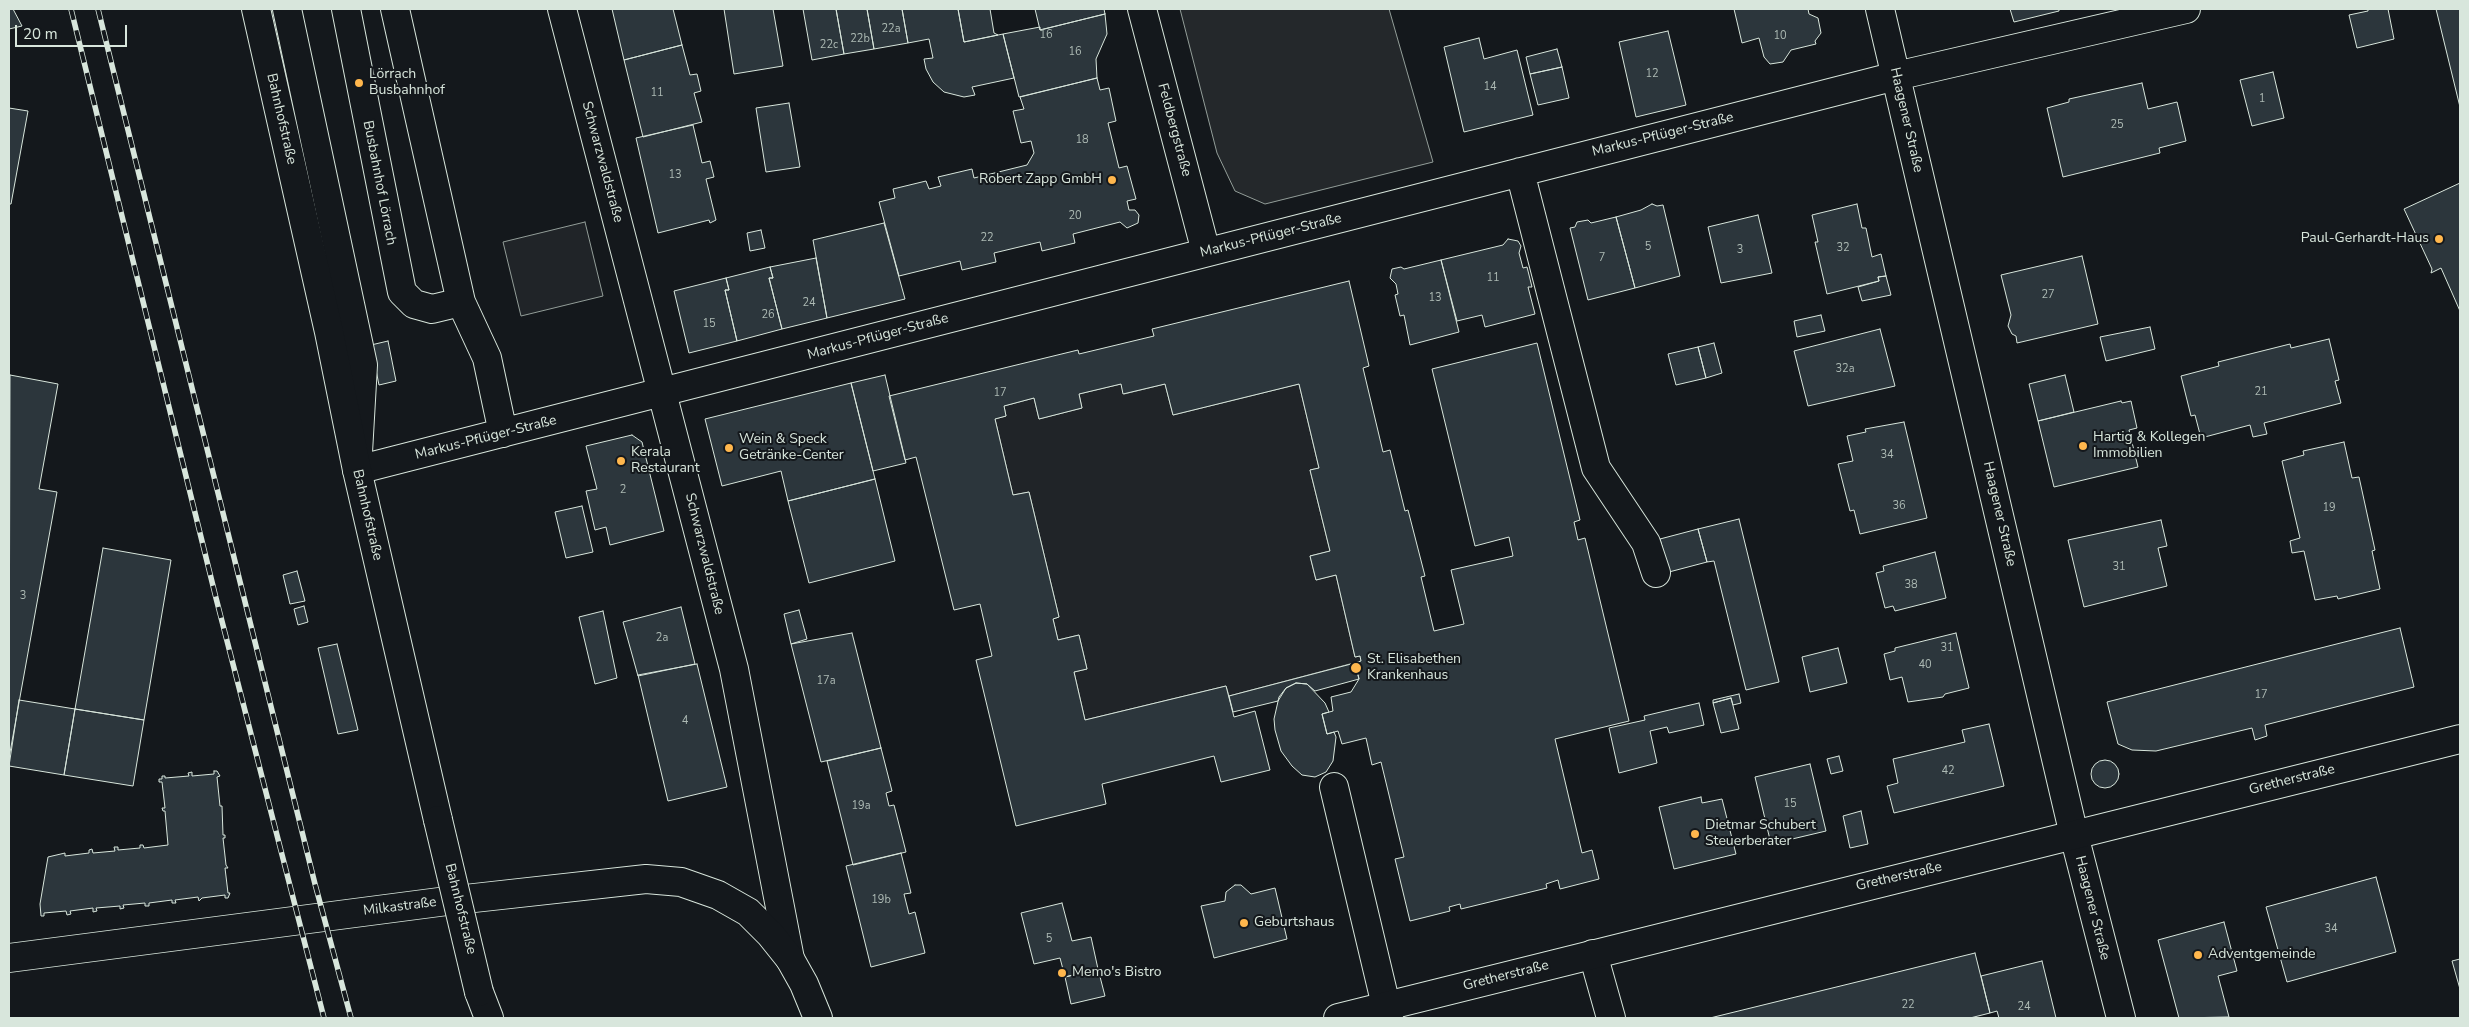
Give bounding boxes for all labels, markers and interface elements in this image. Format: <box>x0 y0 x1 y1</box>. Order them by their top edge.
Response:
scale bar <box>18 15 130 47</box>
house number: 22a <box>881 22 901 36</box>
text: 20 m <box>23 24 58 44</box>
house number: 16 <box>1039 28 1053 42</box>
house number: 10 <box>1773 29 1787 43</box>
house number: 22b <box>850 32 870 46</box>
house number: 22c <box>820 38 838 52</box>
house number: 16 <box>1068 45 1082 59</box>
street label: Haagener Straße <box>1886 66 1926 174</box>
place label: Lörrach Busbahnhof <box>369 67 445 100</box>
house number: 12 <box>1645 67 1659 81</box>
street label: Bahnhofstraße <box>262 72 300 166</box>
marker: Lörrach Busbahnhof <box>353 77 365 89</box>
house number: 14 <box>1483 80 1497 94</box>
street label: Feldbergstraße <box>1153 82 1195 178</box>
house number: 11 <box>650 86 664 100</box>
house number: 1 <box>2259 92 2265 106</box>
street label: Schwarzwaldstraße <box>578 100 626 224</box>
street label: Markus-Pflüger-Straße <box>1590 109 1736 161</box>
house number: 25 <box>2110 118 2124 132</box>
street label: Busbahnhof Lörrach <box>359 119 399 247</box>
house number: 18 <box>1075 133 1089 147</box>
house number: 13 <box>668 168 682 182</box>
place label: Robert Zapp GmbH <box>979 172 1102 188</box>
marker: Robert Zapp GmbH <box>1106 174 1118 186</box>
house number: 20 <box>1068 209 1082 223</box>
street label: Markus-Pflüger-Straße <box>1198 210 1344 262</box>
house number: 22 <box>980 231 994 245</box>
place label: Paul-Gerhardt-Haus <box>2301 231 2429 247</box>
marker: Paul-Gerhardt-Haus <box>2433 233 2445 245</box>
house number: 5 <box>1645 240 1651 254</box>
house number: 32 <box>1836 241 1850 255</box>
house number: 3 <box>1737 243 1743 257</box>
house number: 7 <box>1599 251 1605 265</box>
house number: 11 <box>1486 271 1500 285</box>
house number: 27 <box>2041 288 2055 302</box>
house number: 13 <box>1428 291 1442 305</box>
house number: 24 <box>802 296 816 310</box>
house number: 26 <box>761 308 775 322</box>
street label: Markus-Pflüger-Straße <box>806 310 950 364</box>
house number: 15 <box>702 317 716 331</box>
house number: 32a <box>1835 362 1855 376</box>
house number: 21 <box>2254 385 2268 399</box>
house number: 17 <box>993 386 1007 400</box>
street label: Markus-Pflüger-Straße <box>413 412 559 464</box>
place label: Hartig & Kollegen Immobilien <box>2093 430 2205 462</box>
place label: Wein & Speck Getränke-Center <box>739 432 844 464</box>
marker: Hartig & Kollegen Immobilien <box>2077 440 2089 452</box>
marker: Wein & Speck Getränke-Center <box>723 442 735 454</box>
place label: Kerala Restaurant <box>631 445 700 478</box>
house number: 34 <box>1880 448 1894 462</box>
marker: Kerala Restaurant <box>615 455 627 467</box>
street label: Haagener Straße <box>1979 460 2019 568</box>
street label: Bahnhofstraße <box>348 468 386 562</box>
house number: 2 <box>620 483 626 497</box>
street label: Schwarzwaldstraße <box>681 491 727 617</box>
house number: 36 <box>1892 499 1906 513</box>
house number: 19 <box>2322 501 2336 515</box>
house number: 31 <box>2112 560 2126 574</box>
house number: 38 <box>1904 578 1918 592</box>
house number: 3 <box>20 589 26 603</box>
house number: 2a <box>656 631 668 645</box>
house number: 31 <box>1940 641 1954 655</box>
place label: St. Elisabethen Krankenhaus <box>1367 652 1461 684</box>
house number: 40 <box>1918 658 1932 672</box>
marker: St. Elisabethen Krankenhaus <box>1349 661 1363 675</box>
house number: 17a <box>816 674 836 688</box>
house number: 17 <box>2254 688 2268 702</box>
house number: 4 <box>682 714 688 728</box>
street label: Gretherstraße <box>2247 761 2337 799</box>
house number: 42 <box>1941 764 1955 778</box>
house number: 15 <box>1783 797 1797 811</box>
house number: 19a <box>851 799 871 813</box>
place label: Dietmar Schubert Steuerberater <box>1705 818 1816 850</box>
marker: Dietmar Schubert Steuerberater <box>1689 828 1701 840</box>
street label: Haagener Straße <box>2071 854 2113 962</box>
street label: Gretherstraße <box>1854 859 1944 895</box>
street label: Bahnhofstraße <box>441 862 479 956</box>
house number: 19b <box>871 893 891 907</box>
street label: Milkastraße <box>362 894 438 920</box>
place label: Geburtshaus <box>1254 915 1335 931</box>
marker: Geburtshaus <box>1238 917 1250 929</box>
house number: 34 <box>2324 922 2338 936</box>
house number: 5 <box>1046 932 1052 946</box>
place label: Adventgemeinde <box>2208 947 2316 963</box>
marker: Adventgemeinde <box>2192 949 2204 961</box>
street label: Gretherstraße <box>1461 957 1551 995</box>
place label: Memo's Bistro <box>1072 965 1162 981</box>
marker: Memo's Bistro <box>1056 967 1068 979</box>
house number: 22 <box>1901 998 1915 1012</box>
house number: 24 <box>2017 1000 2031 1014</box>

